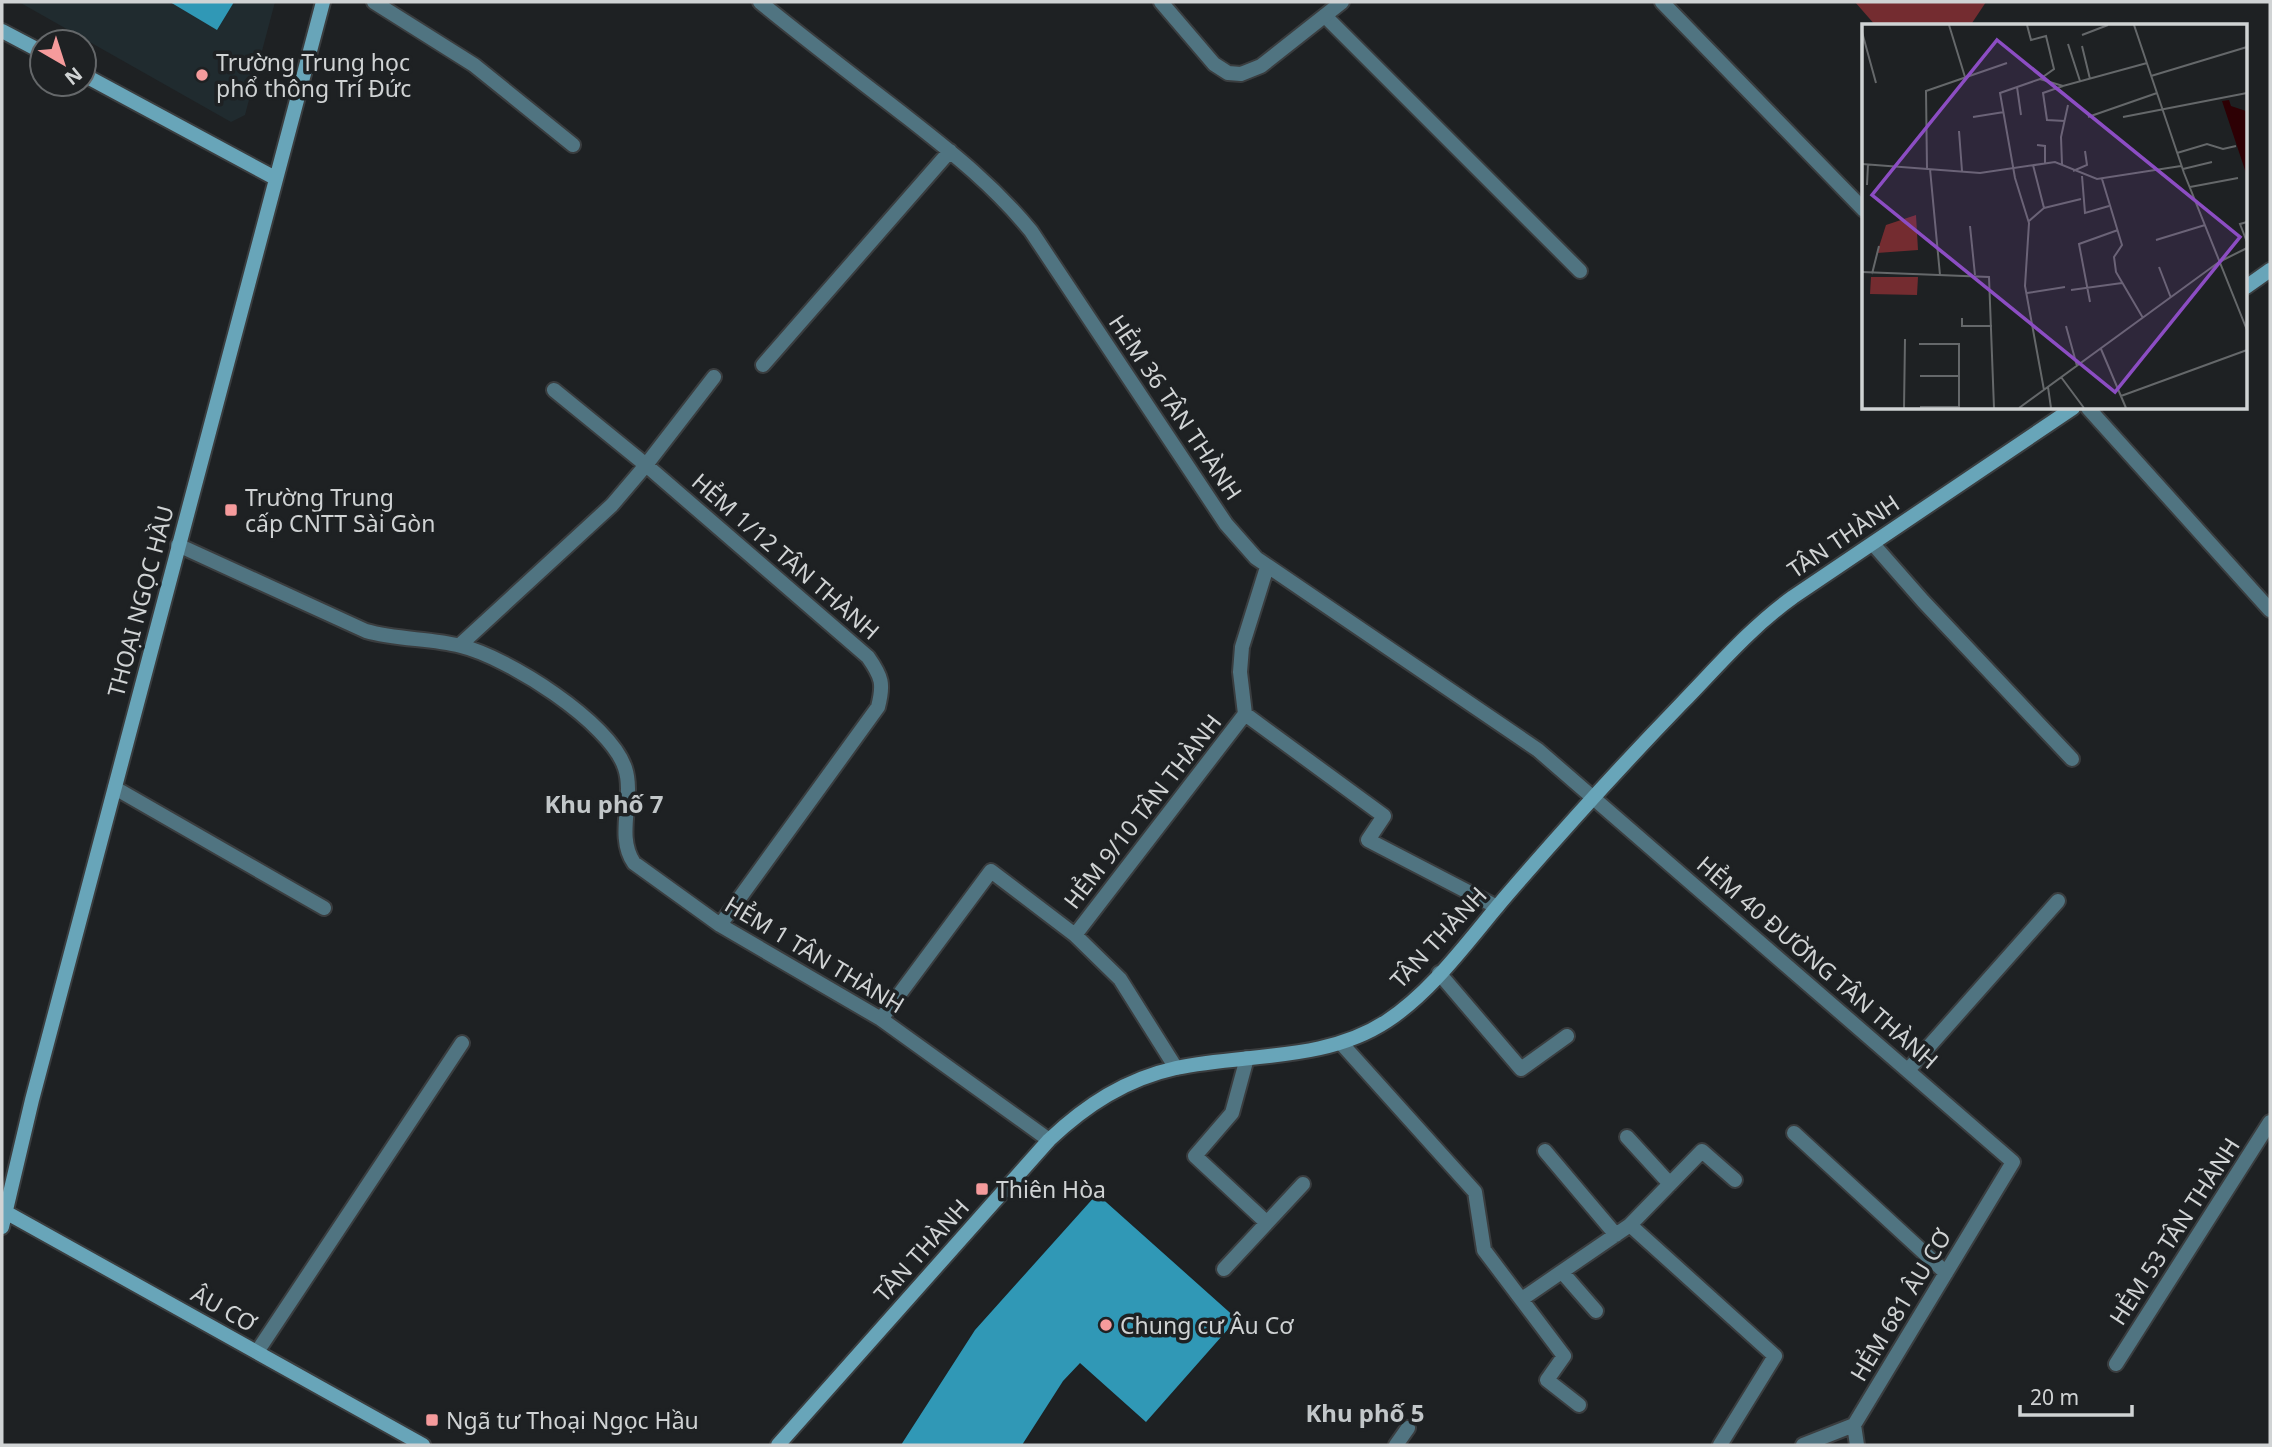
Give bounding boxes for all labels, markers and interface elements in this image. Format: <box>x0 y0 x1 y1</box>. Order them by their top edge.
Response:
inset map <box>1862 24 2248 410</box>
north arrow <box>28 28 98 98</box>
place label: Trường Trung học phổ thông Trí Đức <box>216 46 411 104</box>
text: N <box>60 61 88 91</box>
marker: Trường Trung học phổ thông Trí Đức <box>194 67 210 83</box>
street label: HẺM 36 TÂN THÀNH <box>1102 308 1250 506</box>
street label: HẺM 1/12 TÂN THÀNH <box>685 466 887 646</box>
place label: Trường Trung cấp CNTT Sài Gòn <box>245 481 435 539</box>
street label: TÂN THÀNH <box>1781 487 1905 585</box>
street label: THOẠI NGỌC HẦU <box>99 502 181 700</box>
marker: Trường Trung cấp CNTT Sài Gòn <box>223 502 239 518</box>
street label: HẺM 9/10 TÂN THÀNH <box>1056 707 1228 915</box>
district label: Khu phố 7 <box>544 787 664 820</box>
street label: HẺM 40 ĐƯỜNG TÂN THÀNH <box>1690 848 1946 1076</box>
street label: TÂN THÀNH <box>1383 879 1493 995</box>
street label: HẺM 1 TÂN THÀNH <box>719 888 911 1020</box>
street label: HẺM 53 TÂN THÀNH <box>2101 1131 2247 1331</box>
place label: Thiên Hòa <box>996 1173 1106 1205</box>
marker: Thiên Hòa <box>974 1181 990 1197</box>
street label: TÂN THÀNH <box>866 1192 976 1308</box>
street label: HẺM 681 ÂU CƠ <box>1842 1222 1958 1387</box>
street label: ÂU CƠ <box>186 1277 263 1339</box>
place label: Chung cư Âu Cơ <box>1120 1309 1294 1341</box>
marker: Chung cư Âu Cơ <box>1098 1317 1114 1333</box>
scale bar <box>2020 1374 2132 1418</box>
text: 20 m <box>2030 1383 2079 1411</box>
district label: Khu phố 5 <box>1305 1396 1425 1429</box>
place label: Ngã tư Thoại Ngọc Hầu <box>446 1404 699 1436</box>
marker: Ngã tư Thoại Ngọc Hầu <box>424 1412 440 1428</box>

